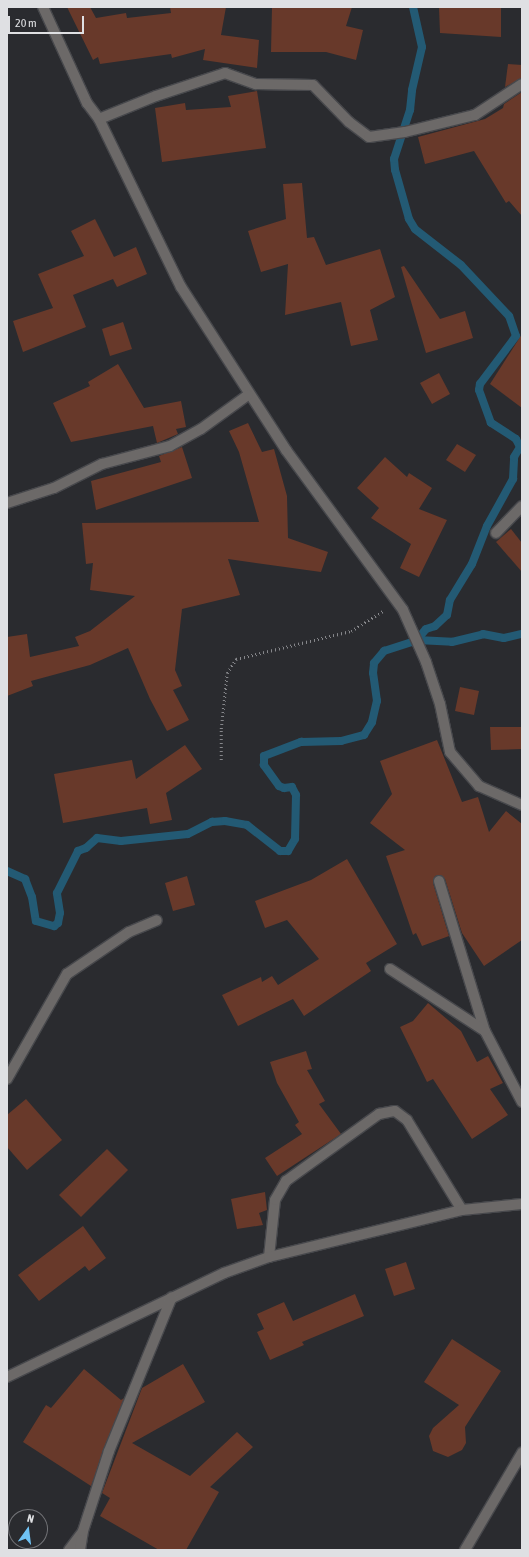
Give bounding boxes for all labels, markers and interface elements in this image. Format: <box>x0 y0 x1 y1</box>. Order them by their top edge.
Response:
scale bar <box>10 8 86 34</box>
text: 20 m <box>15 16 37 30</box>
north arrow <box>8 1509 48 1549</box>
text: N <box>26 1512 35 1525</box>

